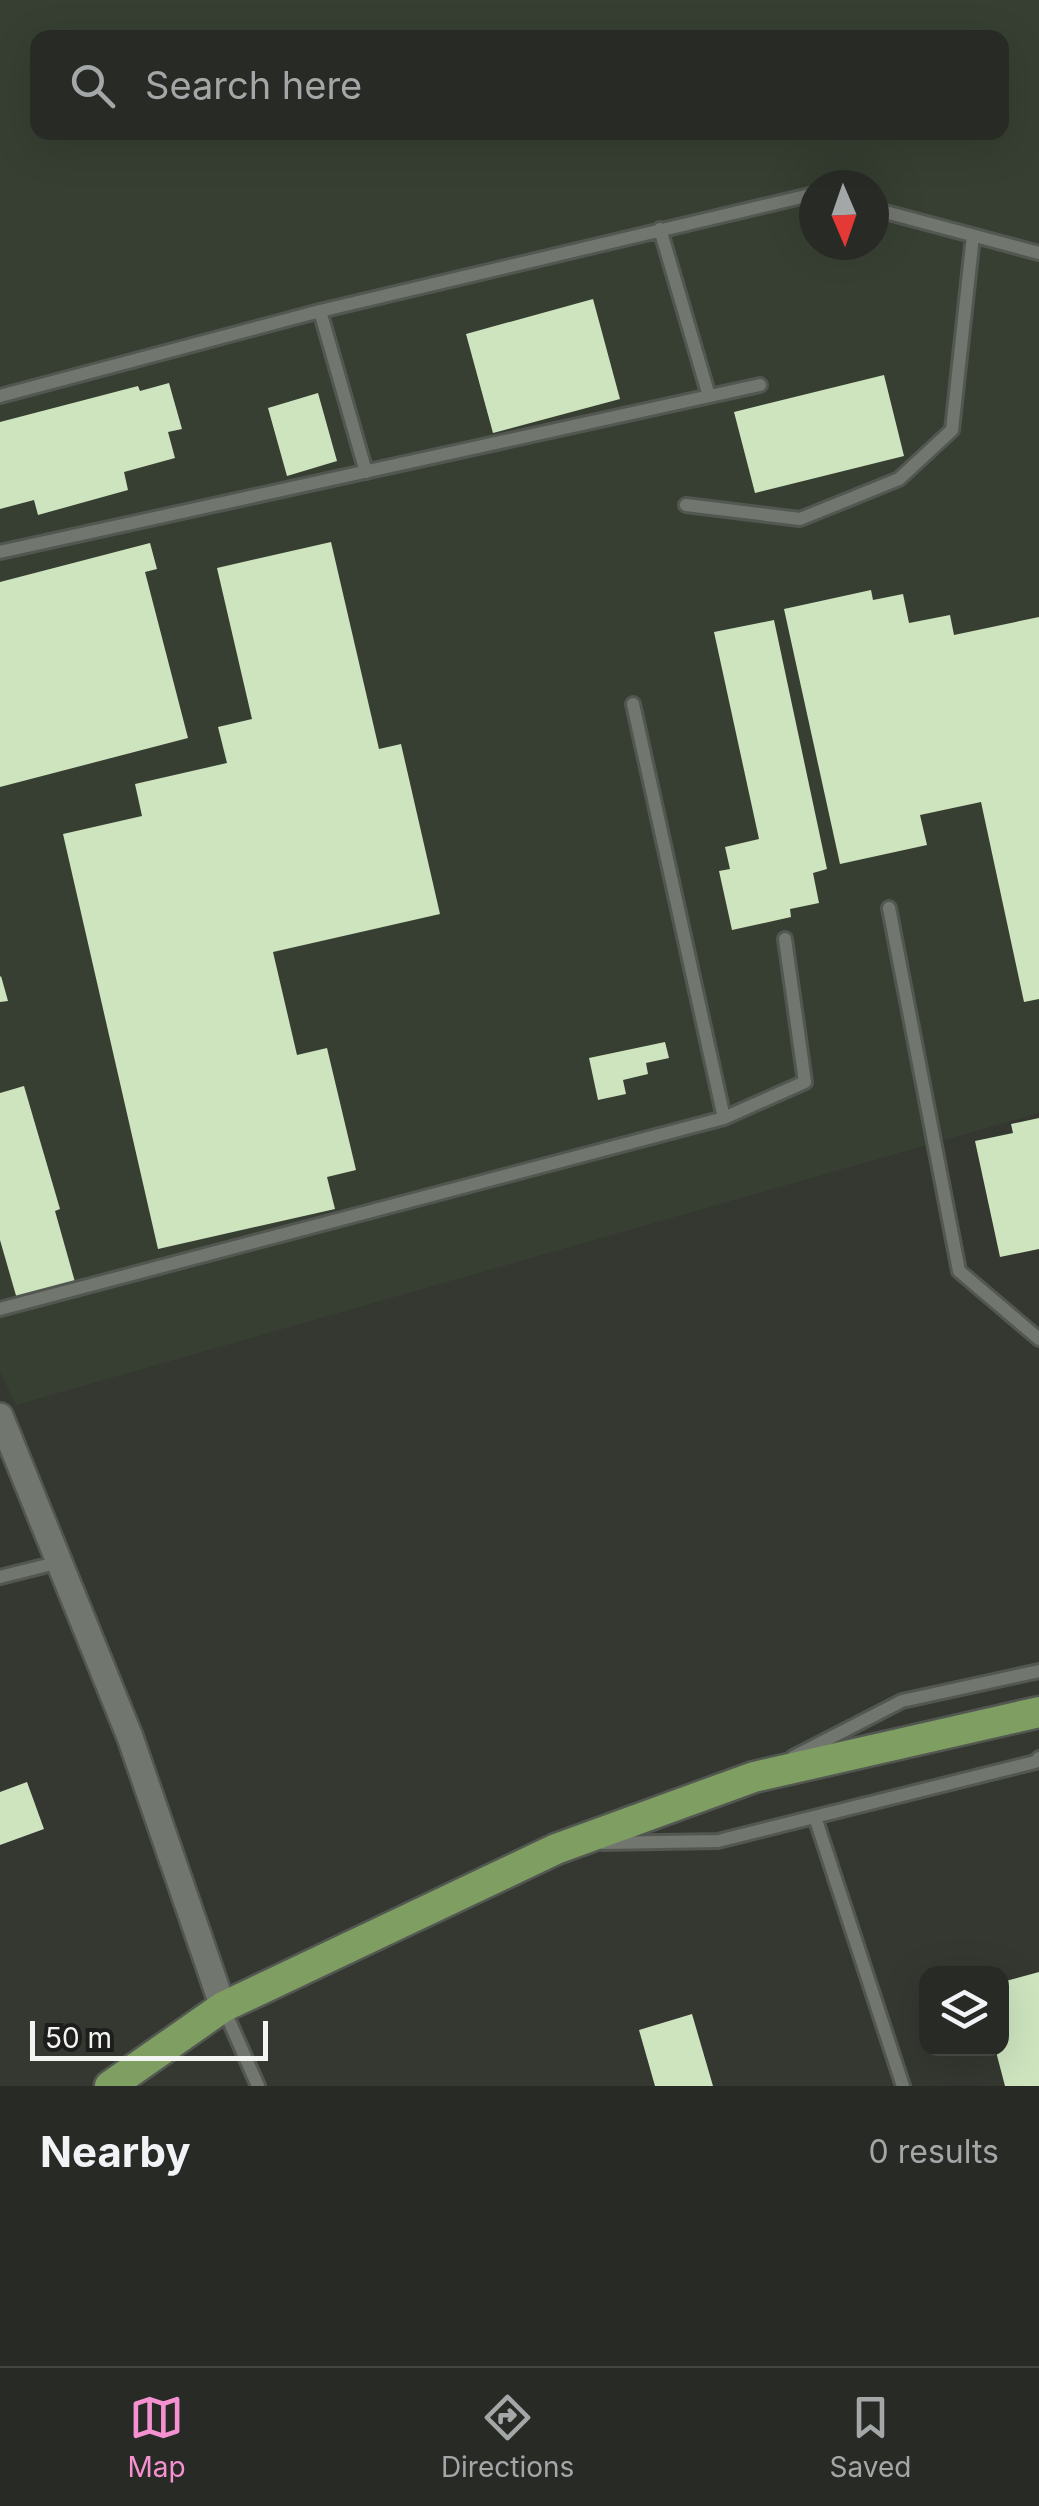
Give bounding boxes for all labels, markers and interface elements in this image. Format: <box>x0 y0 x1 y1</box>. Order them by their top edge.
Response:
search box <box>30 30 1009 140</box>
icon: search <box>65 58 120 113</box>
text: Search here <box>145 62 362 108</box>
north arrow <box>799 170 889 260</box>
map controls <box>919 1966 1009 2056</box>
button: layers <box>919 1966 1009 2056</box>
scale bar <box>30 2016 268 2060</box>
text: 50 m <box>45 2021 112 2055</box>
text: Nearby <box>40 2126 191 2177</box>
text: 0 results <box>869 2132 999 2171</box>
tab: Map <box>128 2390 186 2484</box>
tab: Directions <box>441 2390 574 2484</box>
tab: Saved <box>829 2390 911 2484</box>

